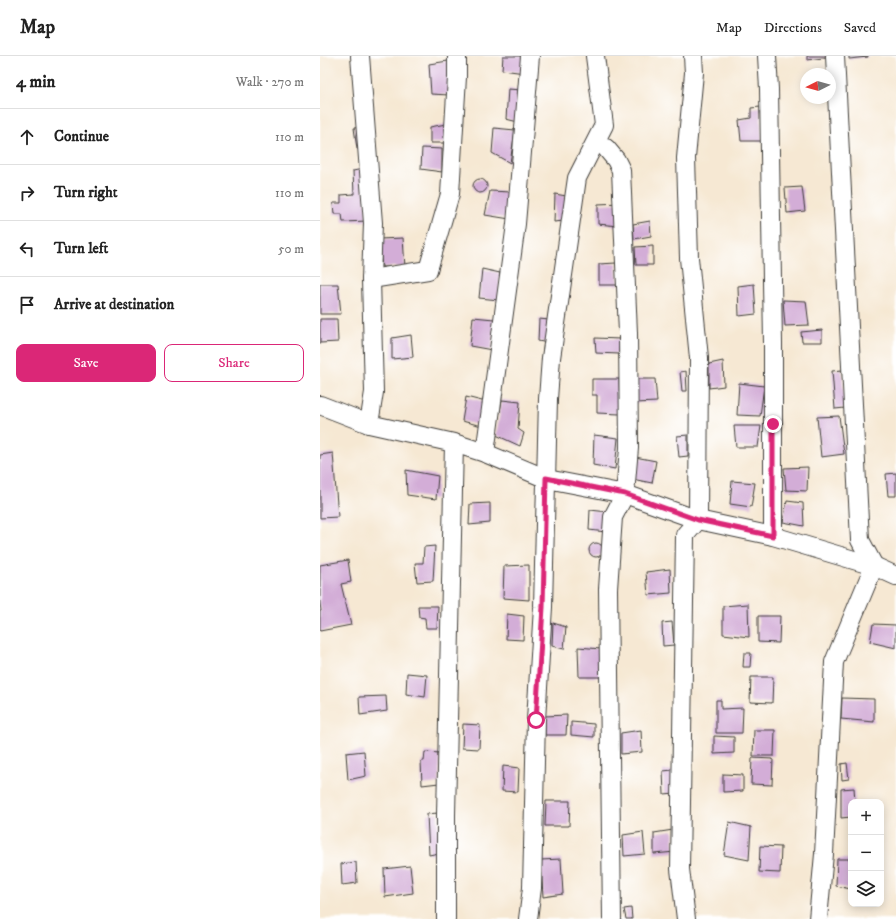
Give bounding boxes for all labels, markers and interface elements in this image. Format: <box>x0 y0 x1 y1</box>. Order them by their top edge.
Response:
text: Map <box>20 16 55 39</box>
text: Map <box>716 19 742 37</box>
text: Directions <box>764 19 822 37</box>
text: Saved <box>844 19 876 37</box>
north arrow <box>800 68 836 104</box>
text: 4 min <box>16 71 55 93</box>
text: Walk · 270 m <box>236 74 304 90</box>
icon: ahead <box>16 126 38 148</box>
text: Continue <box>54 127 109 146</box>
text: 110 m <box>275 129 304 145</box>
icon: right <box>16 182 38 204</box>
text: Turn right <box>54 183 117 202</box>
text: 110 m <box>275 185 304 201</box>
icon: left <box>16 238 38 260</box>
text: Turn left <box>54 239 108 258</box>
text: 50 m <box>278 241 304 257</box>
icon: arrive <box>16 294 38 316</box>
text: Arrive at destination <box>54 295 174 314</box>
button: Save <box>16 344 156 382</box>
button: Share <box>164 344 304 382</box>
route end <box>764 415 782 433</box>
route start <box>527 711 545 729</box>
map controls <box>848 799 884 907</box>
button: + <box>848 799 884 835</box>
button: − <box>848 835 884 871</box>
button: layers <box>848 871 884 907</box>

